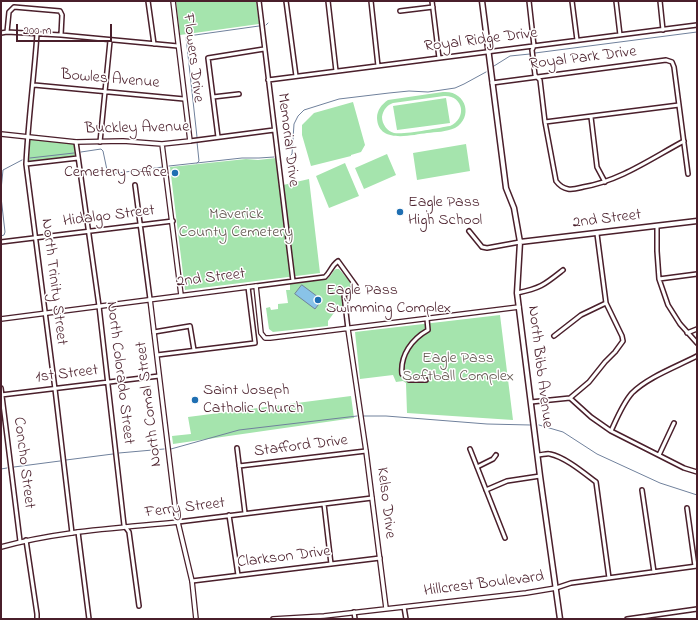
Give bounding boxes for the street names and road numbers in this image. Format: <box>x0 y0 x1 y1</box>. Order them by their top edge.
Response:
street label: Flowers Drive <box>177 12 207 104</box>
street label: Royal Ridge Drive <box>423 25 539 57</box>
street label: Royal Park Drive <box>528 43 638 75</box>
street label: Bowles Avenue <box>60 66 160 94</box>
street label: Memorial Drive <box>272 92 302 188</box>
street label: Buckley Avenue <box>85 118 189 140</box>
street label: Hidalgo Street <box>62 202 156 232</box>
street label: 2nd Street <box>572 206 642 234</box>
street label: North Trinity Street <box>36 218 70 346</box>
street label: 2nd Street <box>176 265 246 293</box>
street label: North Colorado Street <box>101 300 137 446</box>
street label: North Bibb Avenue <box>522 305 556 429</box>
street label: North Comal Street <box>133 340 167 468</box>
street label: 1st Street <box>35 362 99 388</box>
street label: Concho Street <box>8 416 38 510</box>
street label: Stafford Drive <box>253 432 349 462</box>
street label: Kelso Drive <box>371 466 399 540</box>
street label: Ferry Street <box>144 495 226 523</box>
street label: Clarkson Drive <box>236 543 332 573</box>
street label: Hillcrest Boulevard <box>423 568 545 602</box>

